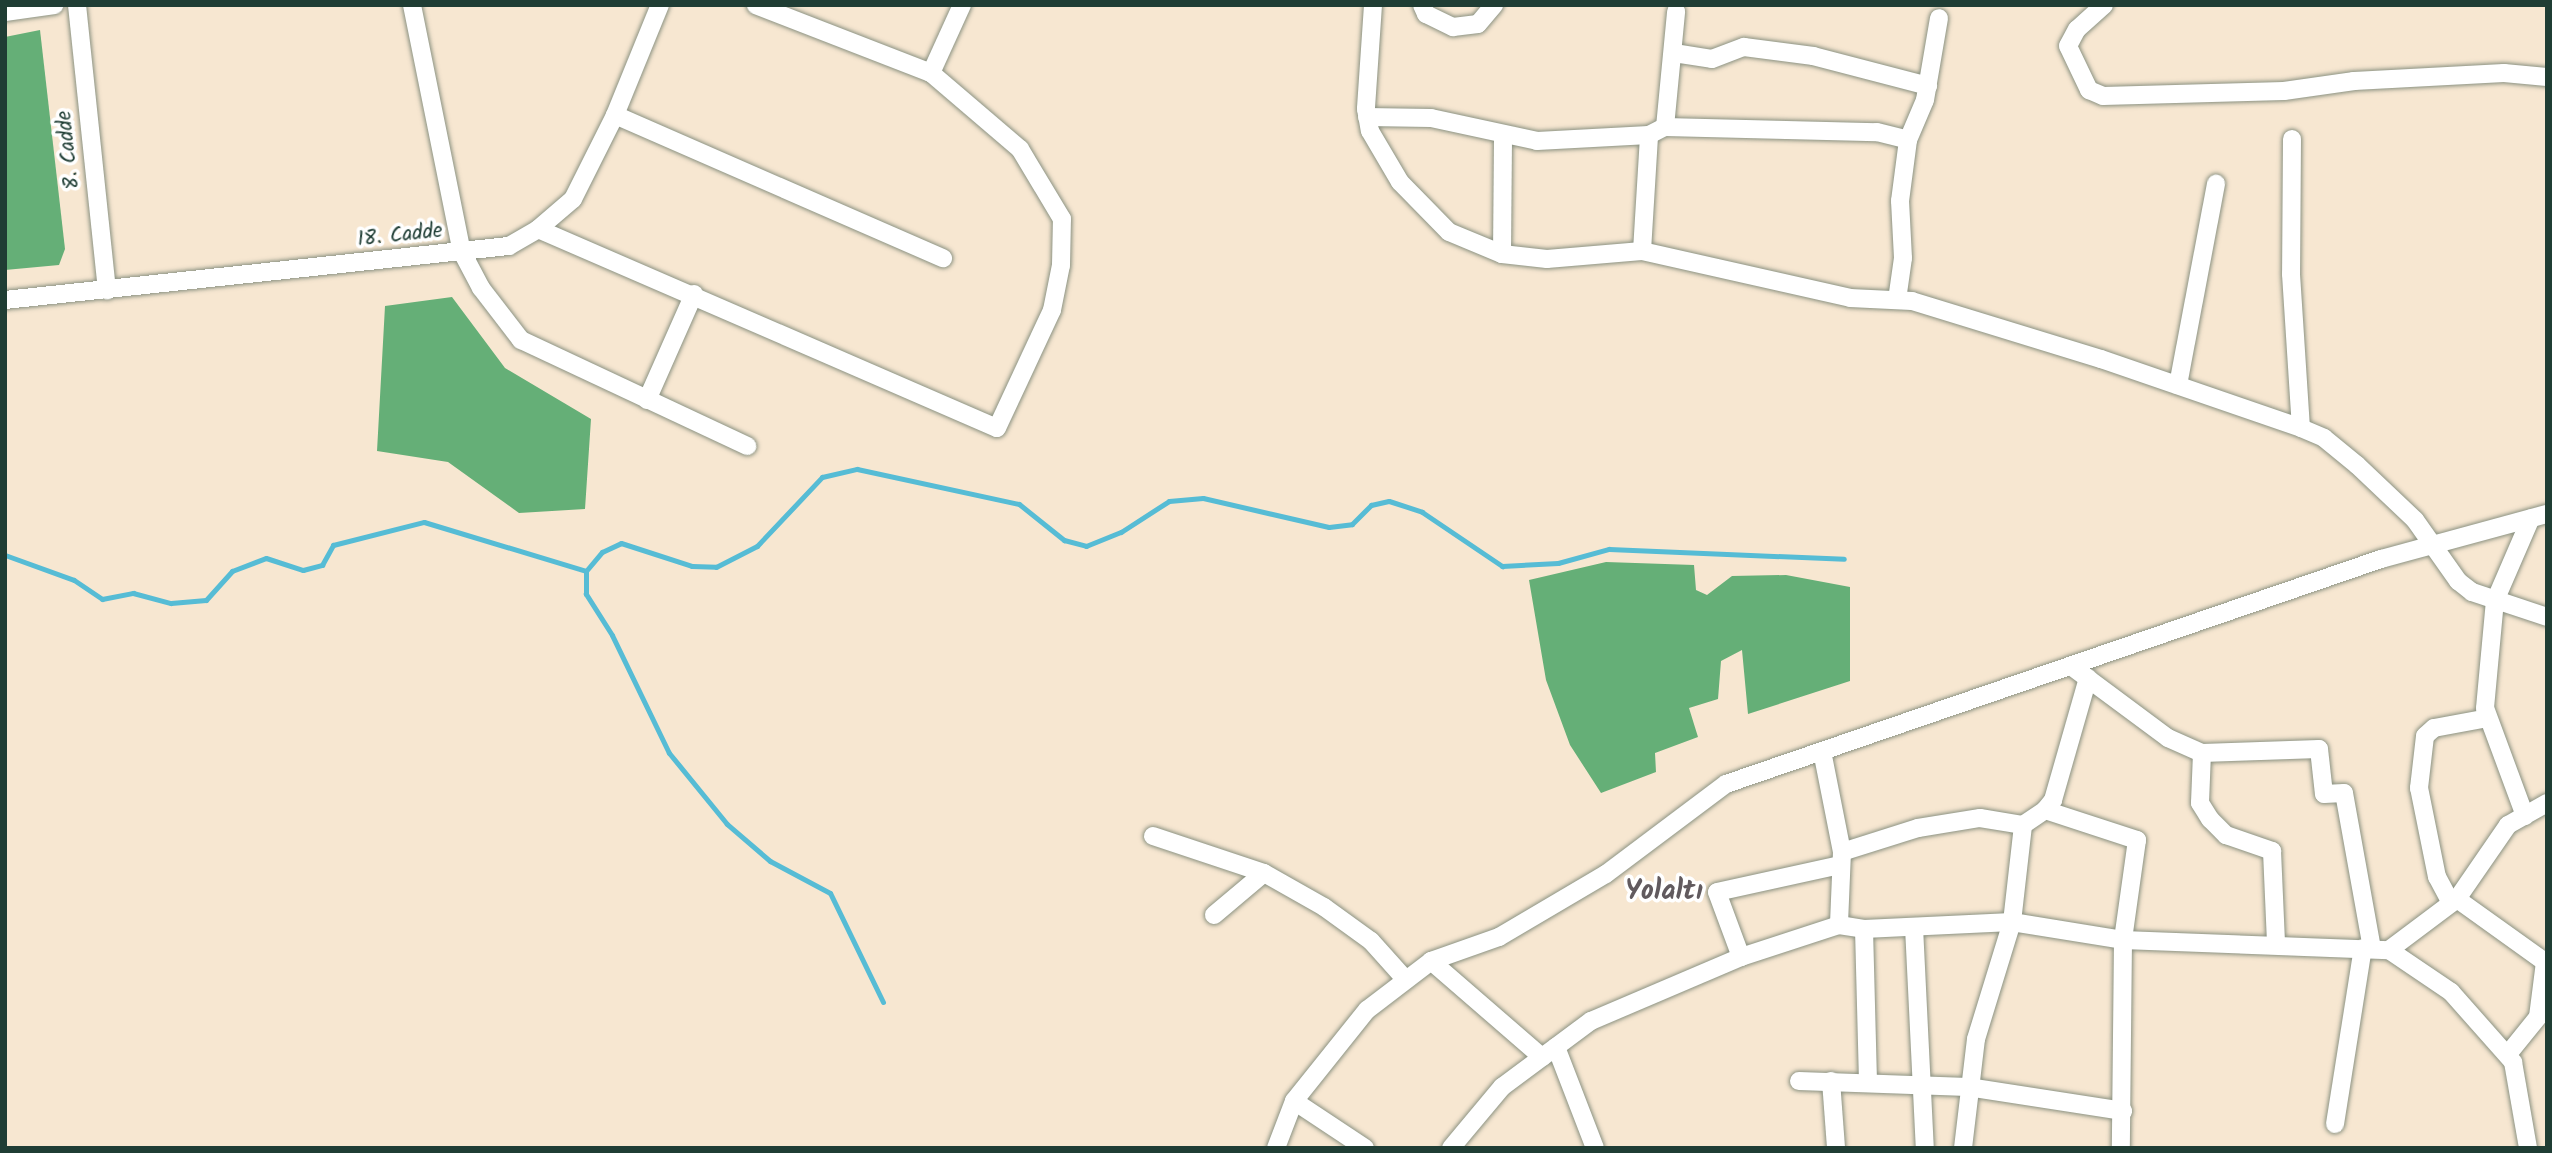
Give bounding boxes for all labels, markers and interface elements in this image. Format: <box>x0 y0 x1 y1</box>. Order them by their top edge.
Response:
street label: 8. Cadde <box>52 109 86 191</box>
street label: 18. Cadde <box>356 219 444 253</box>
district label: Yolaltı <box>1625 875 1703 909</box>

